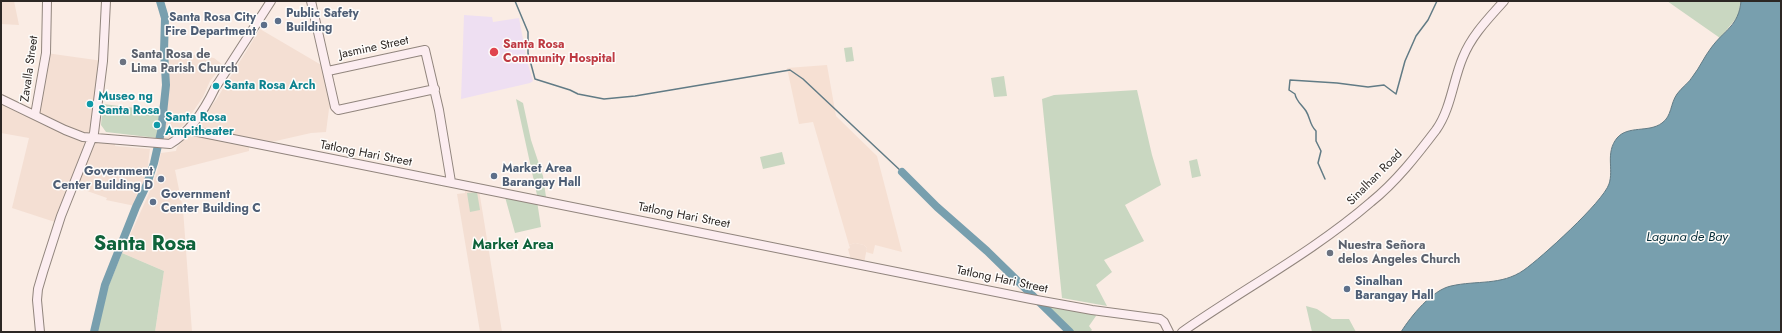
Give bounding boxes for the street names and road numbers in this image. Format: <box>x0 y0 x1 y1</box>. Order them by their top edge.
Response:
street label: Jasmine Street <box>338 34 410 62</box>
street label: Zavalla Street <box>18 35 42 103</box>
street label: Tatlong Hari Street <box>319 138 413 170</box>
street label: Sinalhan Road <box>1344 147 1406 209</box>
street label: Tatlong Hari Street <box>637 200 731 232</box>
street label: Tatlong Hari Street <box>955 263 1049 297</box>

